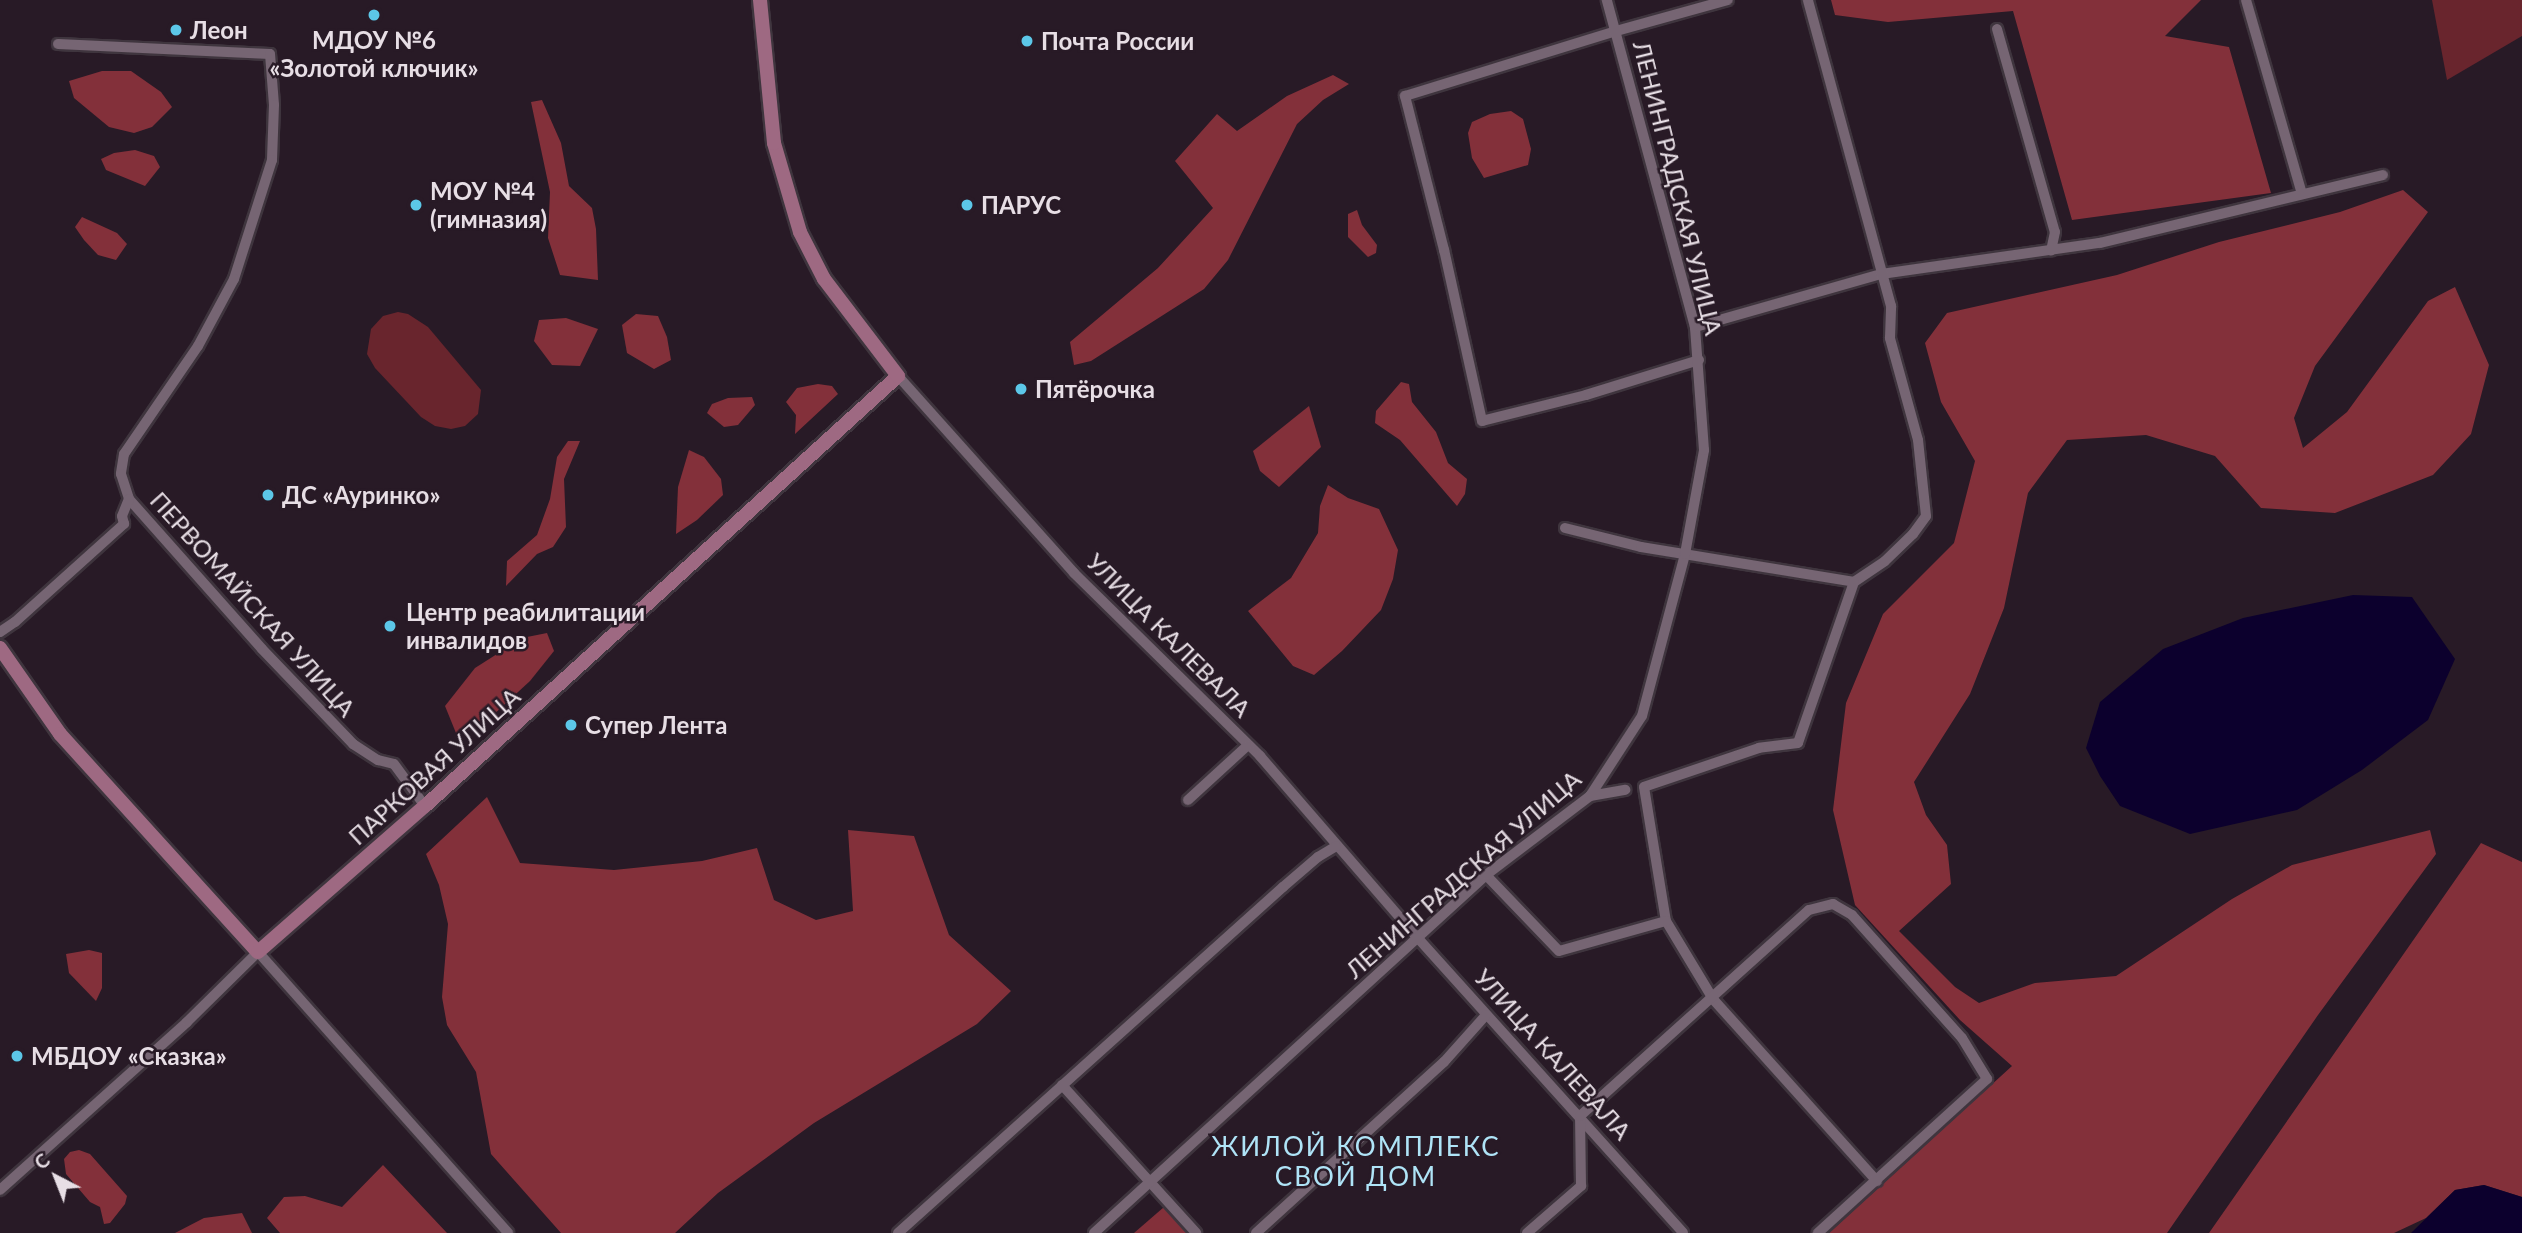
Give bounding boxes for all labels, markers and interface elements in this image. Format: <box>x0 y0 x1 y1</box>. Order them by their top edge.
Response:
marker: МДОУ №6 «Золотой ключик» <box>366 7 382 23</box>
place label: Леон <box>190 16 248 44</box>
marker: Леон <box>168 22 184 38</box>
place label: МДОУ №6 «Золотой ключик» <box>270 26 478 82</box>
place label: Почта России <box>1041 27 1194 55</box>
marker: Почта России <box>1019 33 1035 49</box>
street label: ЛЕНИНГРАДСКАЯ УЛИЦА <box>1627 38 1729 338</box>
place label: МОУ №4 (гимназия) <box>430 177 547 233</box>
place label: ПАРУС <box>981 191 1061 219</box>
marker: МОУ №4 (гимназия) <box>408 197 424 213</box>
marker: ПАРУС <box>959 197 975 213</box>
place label: Пятёрочка <box>1035 375 1155 403</box>
marker: Пятёрочка <box>1013 381 1029 397</box>
place label: ДС «Ауринко» <box>282 481 440 509</box>
street label: ПЕРВОМАЙСКАЯ УЛИЦА <box>145 486 361 722</box>
marker: ДС «Ауринко» <box>260 487 276 503</box>
street label: УЛИЦА КАЛЕВАЛА <box>1081 547 1257 723</box>
place label: Центр реабилитации инвалидов <box>406 598 645 654</box>
marker: Центр реабилитации инвалидов <box>380 616 400 636</box>
street label: ПАРКОВАЯ УЛИЦА <box>342 681 526 851</box>
place label: Супер Лента <box>585 711 727 739</box>
marker: Супер Лента <box>563 717 579 733</box>
street label: ЛЕНИНГРАДСКАЯ УЛИЦА <box>1340 764 1586 984</box>
street label: УЛИЦА КАЛЕВАЛА <box>1469 963 1637 1145</box>
place label: МБДОУ «Сказка» <box>31 1042 227 1070</box>
marker: МБДОУ «Сказка» <box>9 1048 25 1064</box>
district label: ЖИЛОЙ КОМПЛЕКС СВОЙ ДОМ <box>1213 1131 1499 1192</box>
north arrow <box>21 1142 91 1212</box>
text: С <box>29 1148 54 1174</box>

